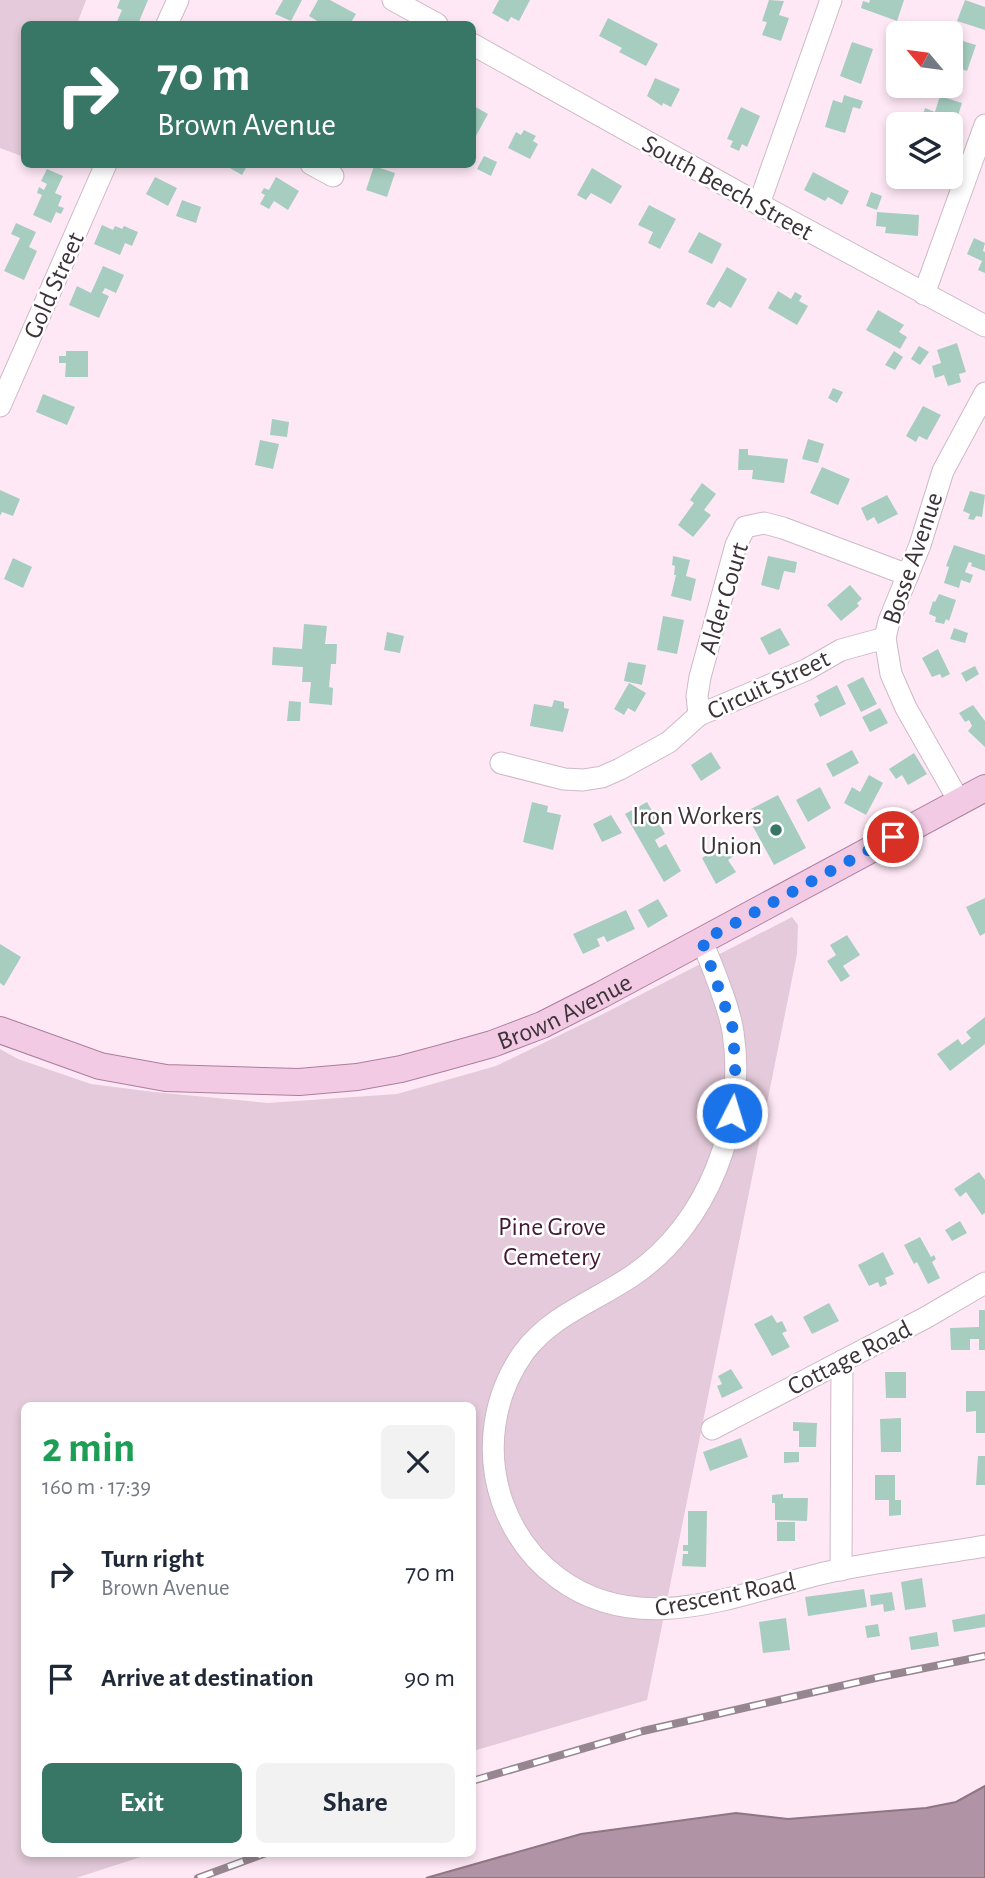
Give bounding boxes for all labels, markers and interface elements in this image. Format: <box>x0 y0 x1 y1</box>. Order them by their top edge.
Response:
north arrow <box>886 21 962 98</box>
map controls <box>886 21 963 189</box>
icon: right <box>42 49 133 140</box>
text: 70 m <box>157 51 251 100</box>
text: Brown Avenue <box>157 109 336 141</box>
button: layers <box>886 112 963 189</box>
street label: South Beech Street <box>638 130 817 245</box>
street label: Gold Street <box>19 228 89 342</box>
street label: Bosse Avenue <box>878 489 948 628</box>
street label: Alder Court <box>695 539 753 657</box>
street label: Circuit Street <box>703 645 834 724</box>
place label: Iron Workers Union <box>632 803 762 859</box>
pin <box>863 807 923 867</box>
icon: arrive <box>874 818 912 856</box>
marker: Iron Workers Union <box>768 822 784 838</box>
street label: Brown Avenue <box>494 969 636 1055</box>
position arrow <box>695 1076 769 1150</box>
park label: Pine Grove Cemetery <box>498 1214 606 1270</box>
street label: Cottage Road <box>783 1316 916 1400</box>
button: close <box>381 1425 455 1499</box>
text: 2 min <box>42 1427 135 1469</box>
text: 160 m · 17:39 <box>42 1476 151 1499</box>
text: Turn right <box>101 1546 204 1572</box>
icon: right <box>42 1555 80 1593</box>
text: 70 m <box>405 1560 455 1586</box>
street label: Crescent Road <box>653 1569 798 1621</box>
text: Brown Avenue <box>101 1577 230 1600</box>
icon: arrive <box>42 1660 80 1698</box>
text: Arrive at destination <box>101 1665 314 1691</box>
text: 90 m <box>404 1665 455 1691</box>
button: Exit <box>42 1763 242 1843</box>
button: Share <box>256 1763 455 1843</box>

